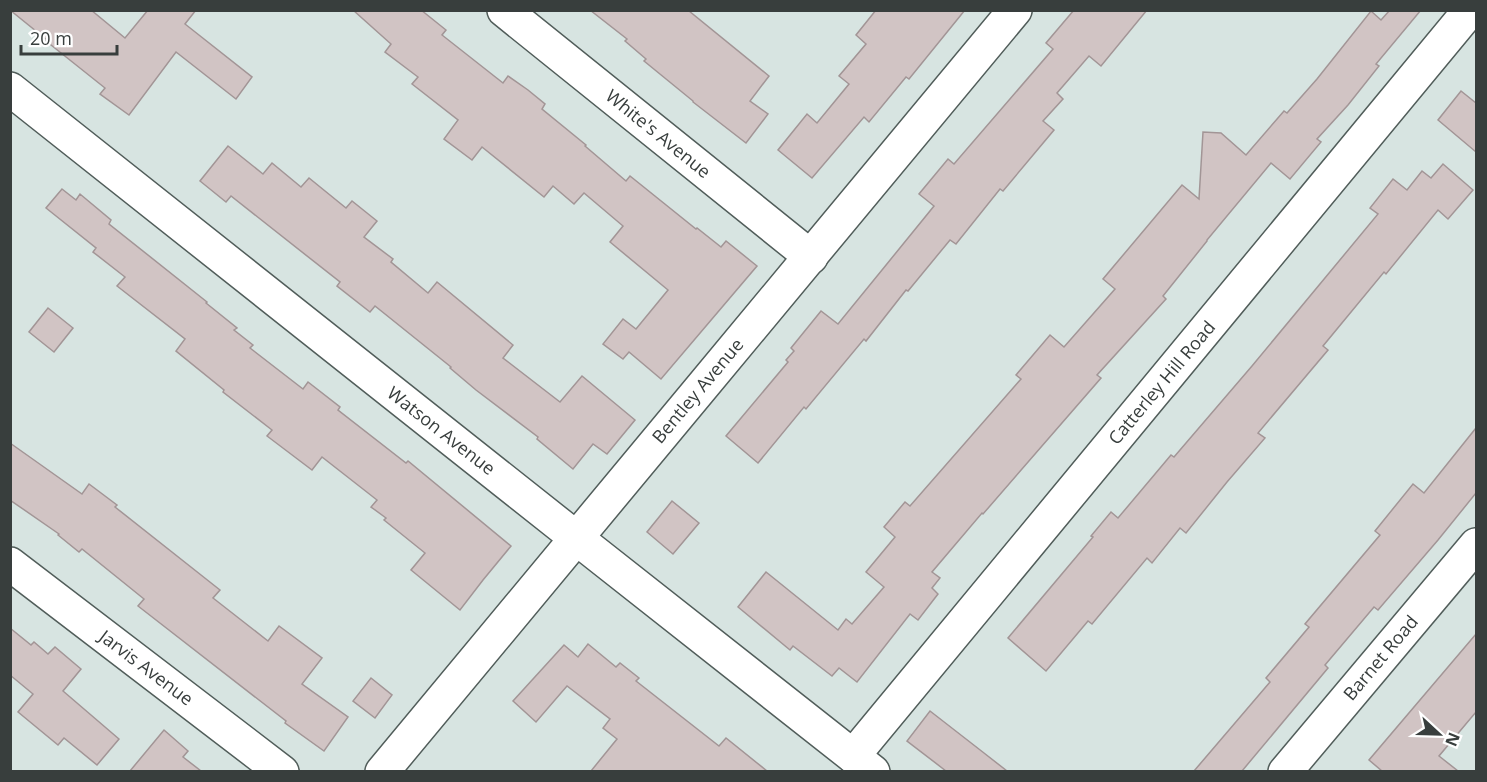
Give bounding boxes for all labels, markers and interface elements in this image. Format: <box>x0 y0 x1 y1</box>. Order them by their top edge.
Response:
scale bar <box>21 18 117 56</box>
text: 20 m <box>30 26 72 50</box>
street label: White's Avenue <box>601 83 716 183</box>
street label: Catterley Hill Road <box>1102 315 1220 449</box>
street label: Bentley Avenue <box>646 333 748 448</box>
street label: Watson Avenue <box>383 380 501 480</box>
street label: Barnet Road <box>1338 610 1423 705</box>
street label: Jarvis Avenue <box>93 623 198 710</box>
north arrow <box>1409 704 1469 764</box>
text: N <box>1440 729 1466 750</box>

